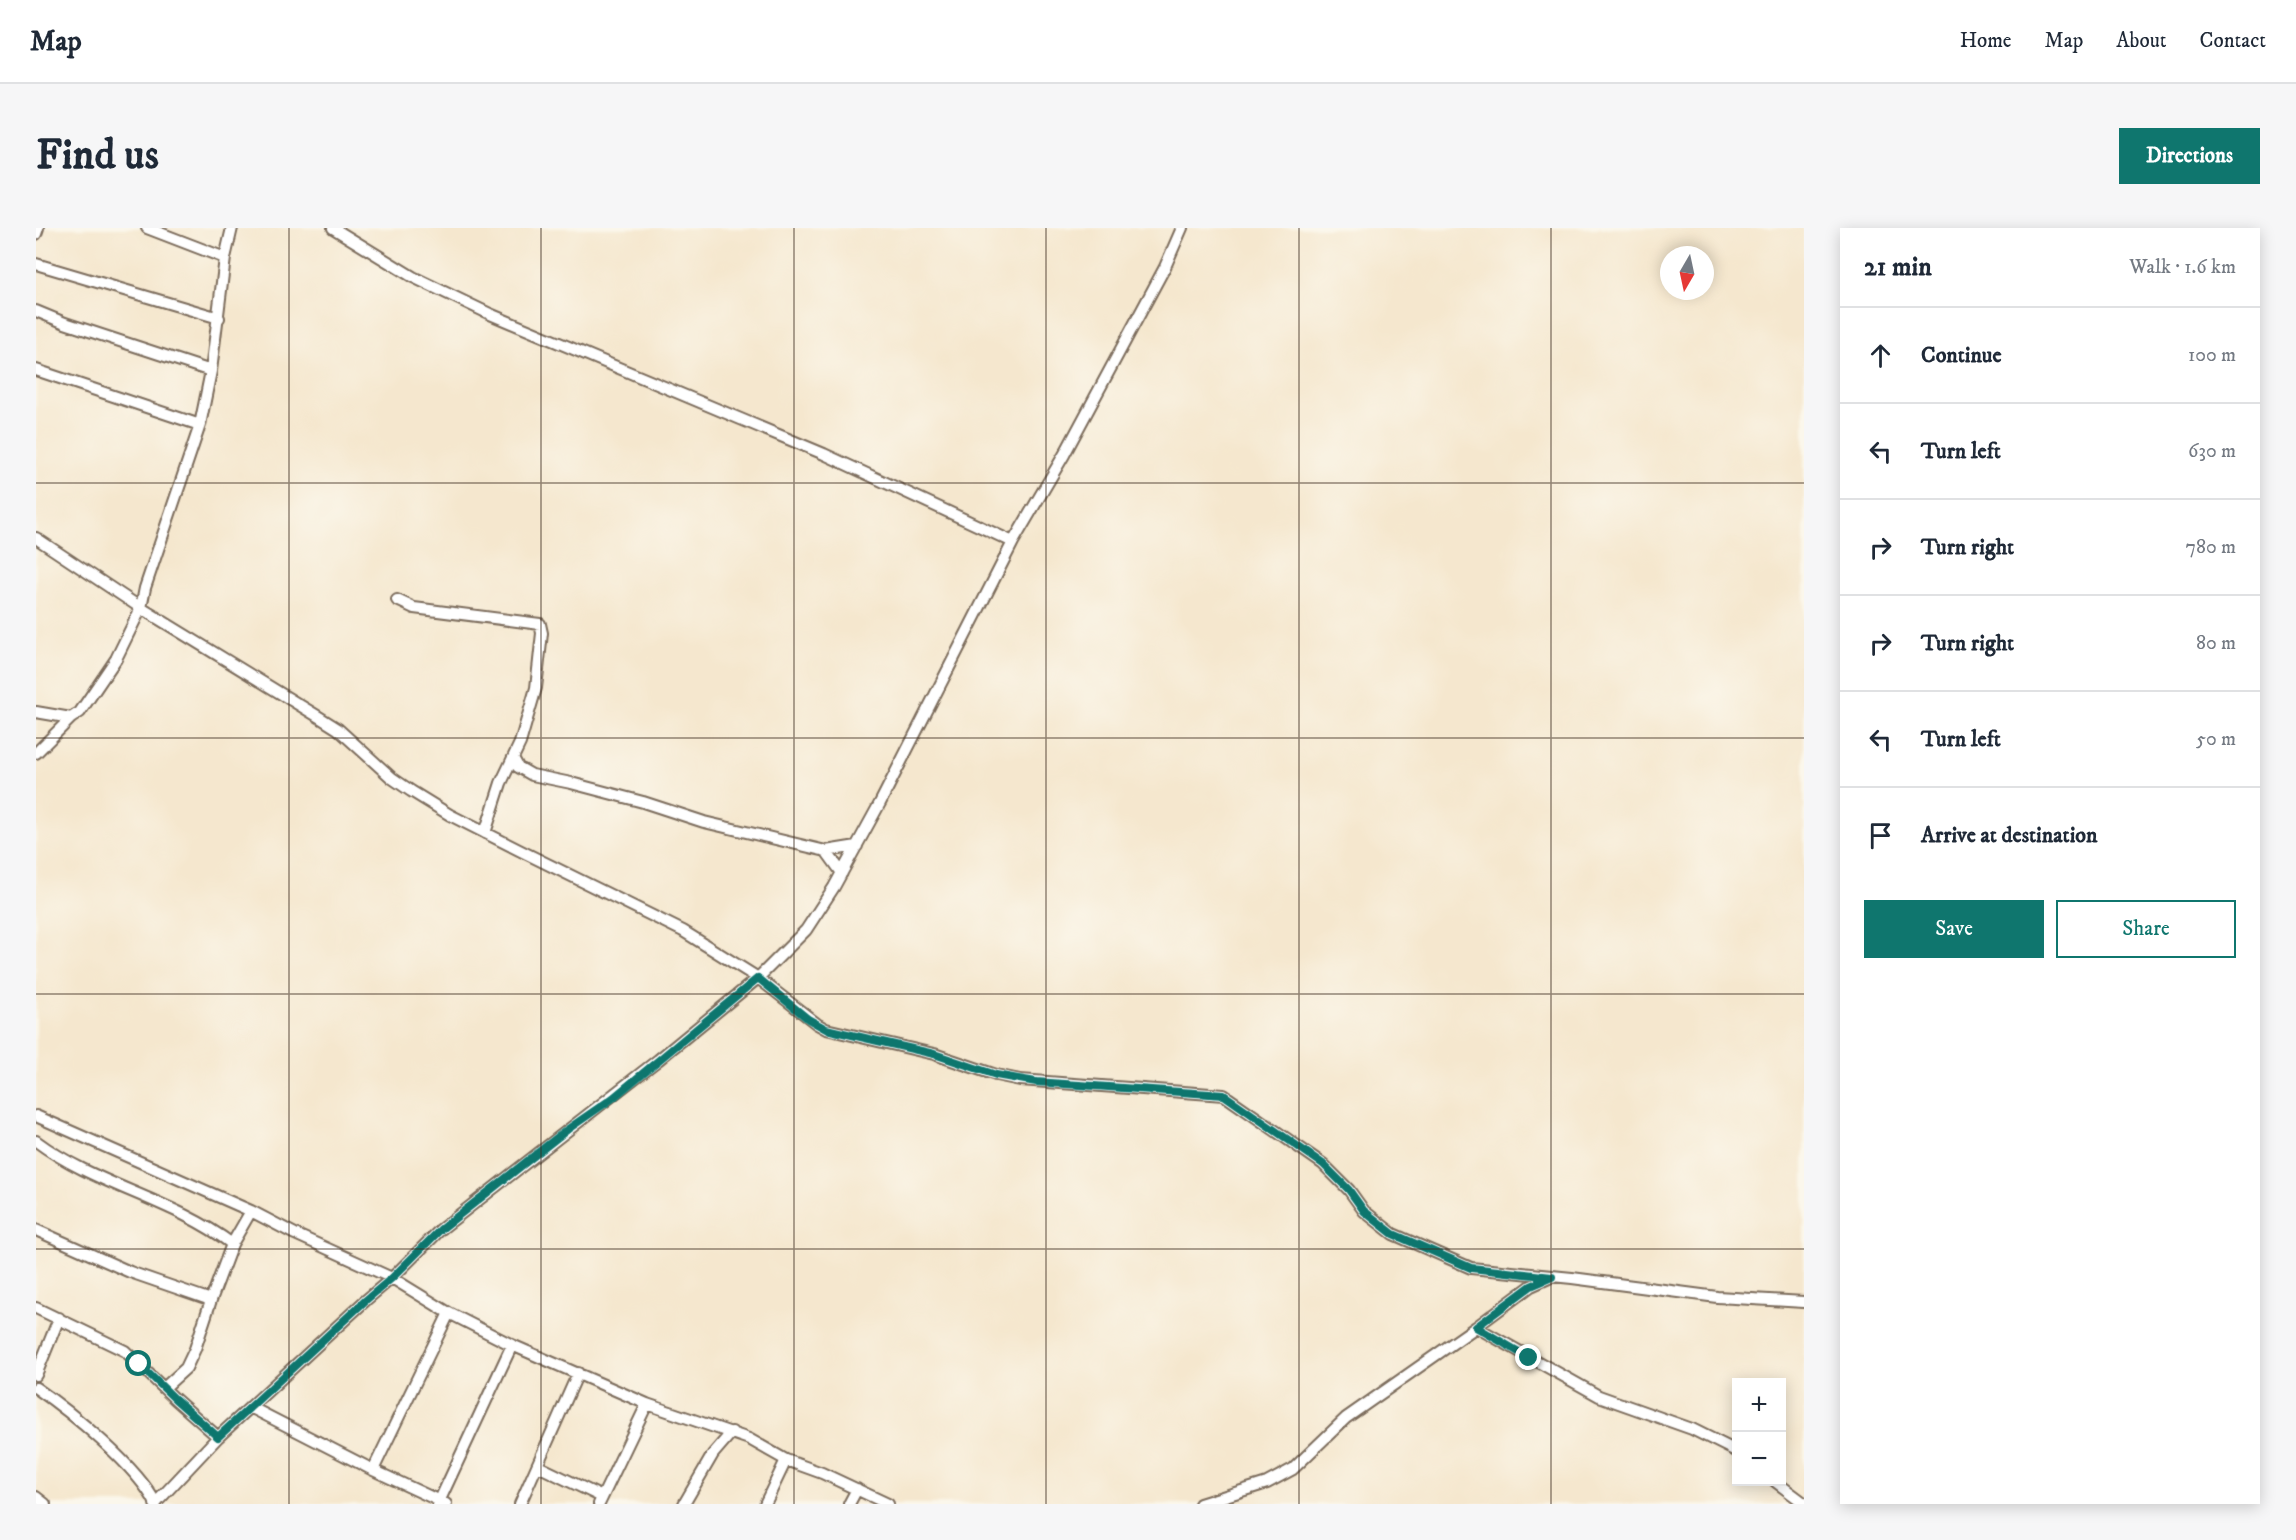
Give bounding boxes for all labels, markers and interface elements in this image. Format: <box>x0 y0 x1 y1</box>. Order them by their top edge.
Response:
text: Map <box>30 24 82 59</box>
text: Home <box>1960 28 2012 54</box>
text: Map <box>2045 28 2083 54</box>
text: About <box>2116 28 2167 54</box>
text: Contact <box>2200 28 2266 54</box>
button: Directions <box>2119 128 2260 184</box>
text: Find us <box>36 130 159 182</box>
north arrow <box>1660 246 1714 300</box>
text: 21 min <box>1864 251 1932 284</box>
text: Walk · 1.6 km <box>2129 255 2236 280</box>
icon: ahead <box>1864 339 1897 372</box>
text: Continue <box>1921 342 2002 369</box>
text: 100 m <box>2188 343 2236 368</box>
icon: left <box>1864 435 1897 468</box>
text: Turn left <box>1921 438 2001 465</box>
text: 630 m <box>2188 439 2236 464</box>
icon: right <box>1864 531 1897 564</box>
text: Turn right <box>1921 534 2014 561</box>
text: 780 m <box>2185 535 2236 560</box>
icon: right <box>1864 627 1897 660</box>
text: Turn right <box>1921 630 2014 657</box>
text: 80 m <box>2196 631 2236 656</box>
icon: left <box>1864 723 1897 756</box>
text: Turn left <box>1921 726 2001 753</box>
text: 50 m <box>2196 727 2236 752</box>
icon: arrive <box>1864 819 1897 852</box>
text: Arrive at destination <box>1921 822 2098 849</box>
button: Save <box>1864 900 2044 958</box>
button: Share <box>2056 900 2236 958</box>
route end <box>1515 1344 1541 1370</box>
route start <box>125 1350 151 1376</box>
map controls <box>1732 1378 1786 1486</box>
button: + <box>1732 1378 1786 1432</box>
button: − <box>1732 1432 1786 1486</box>

